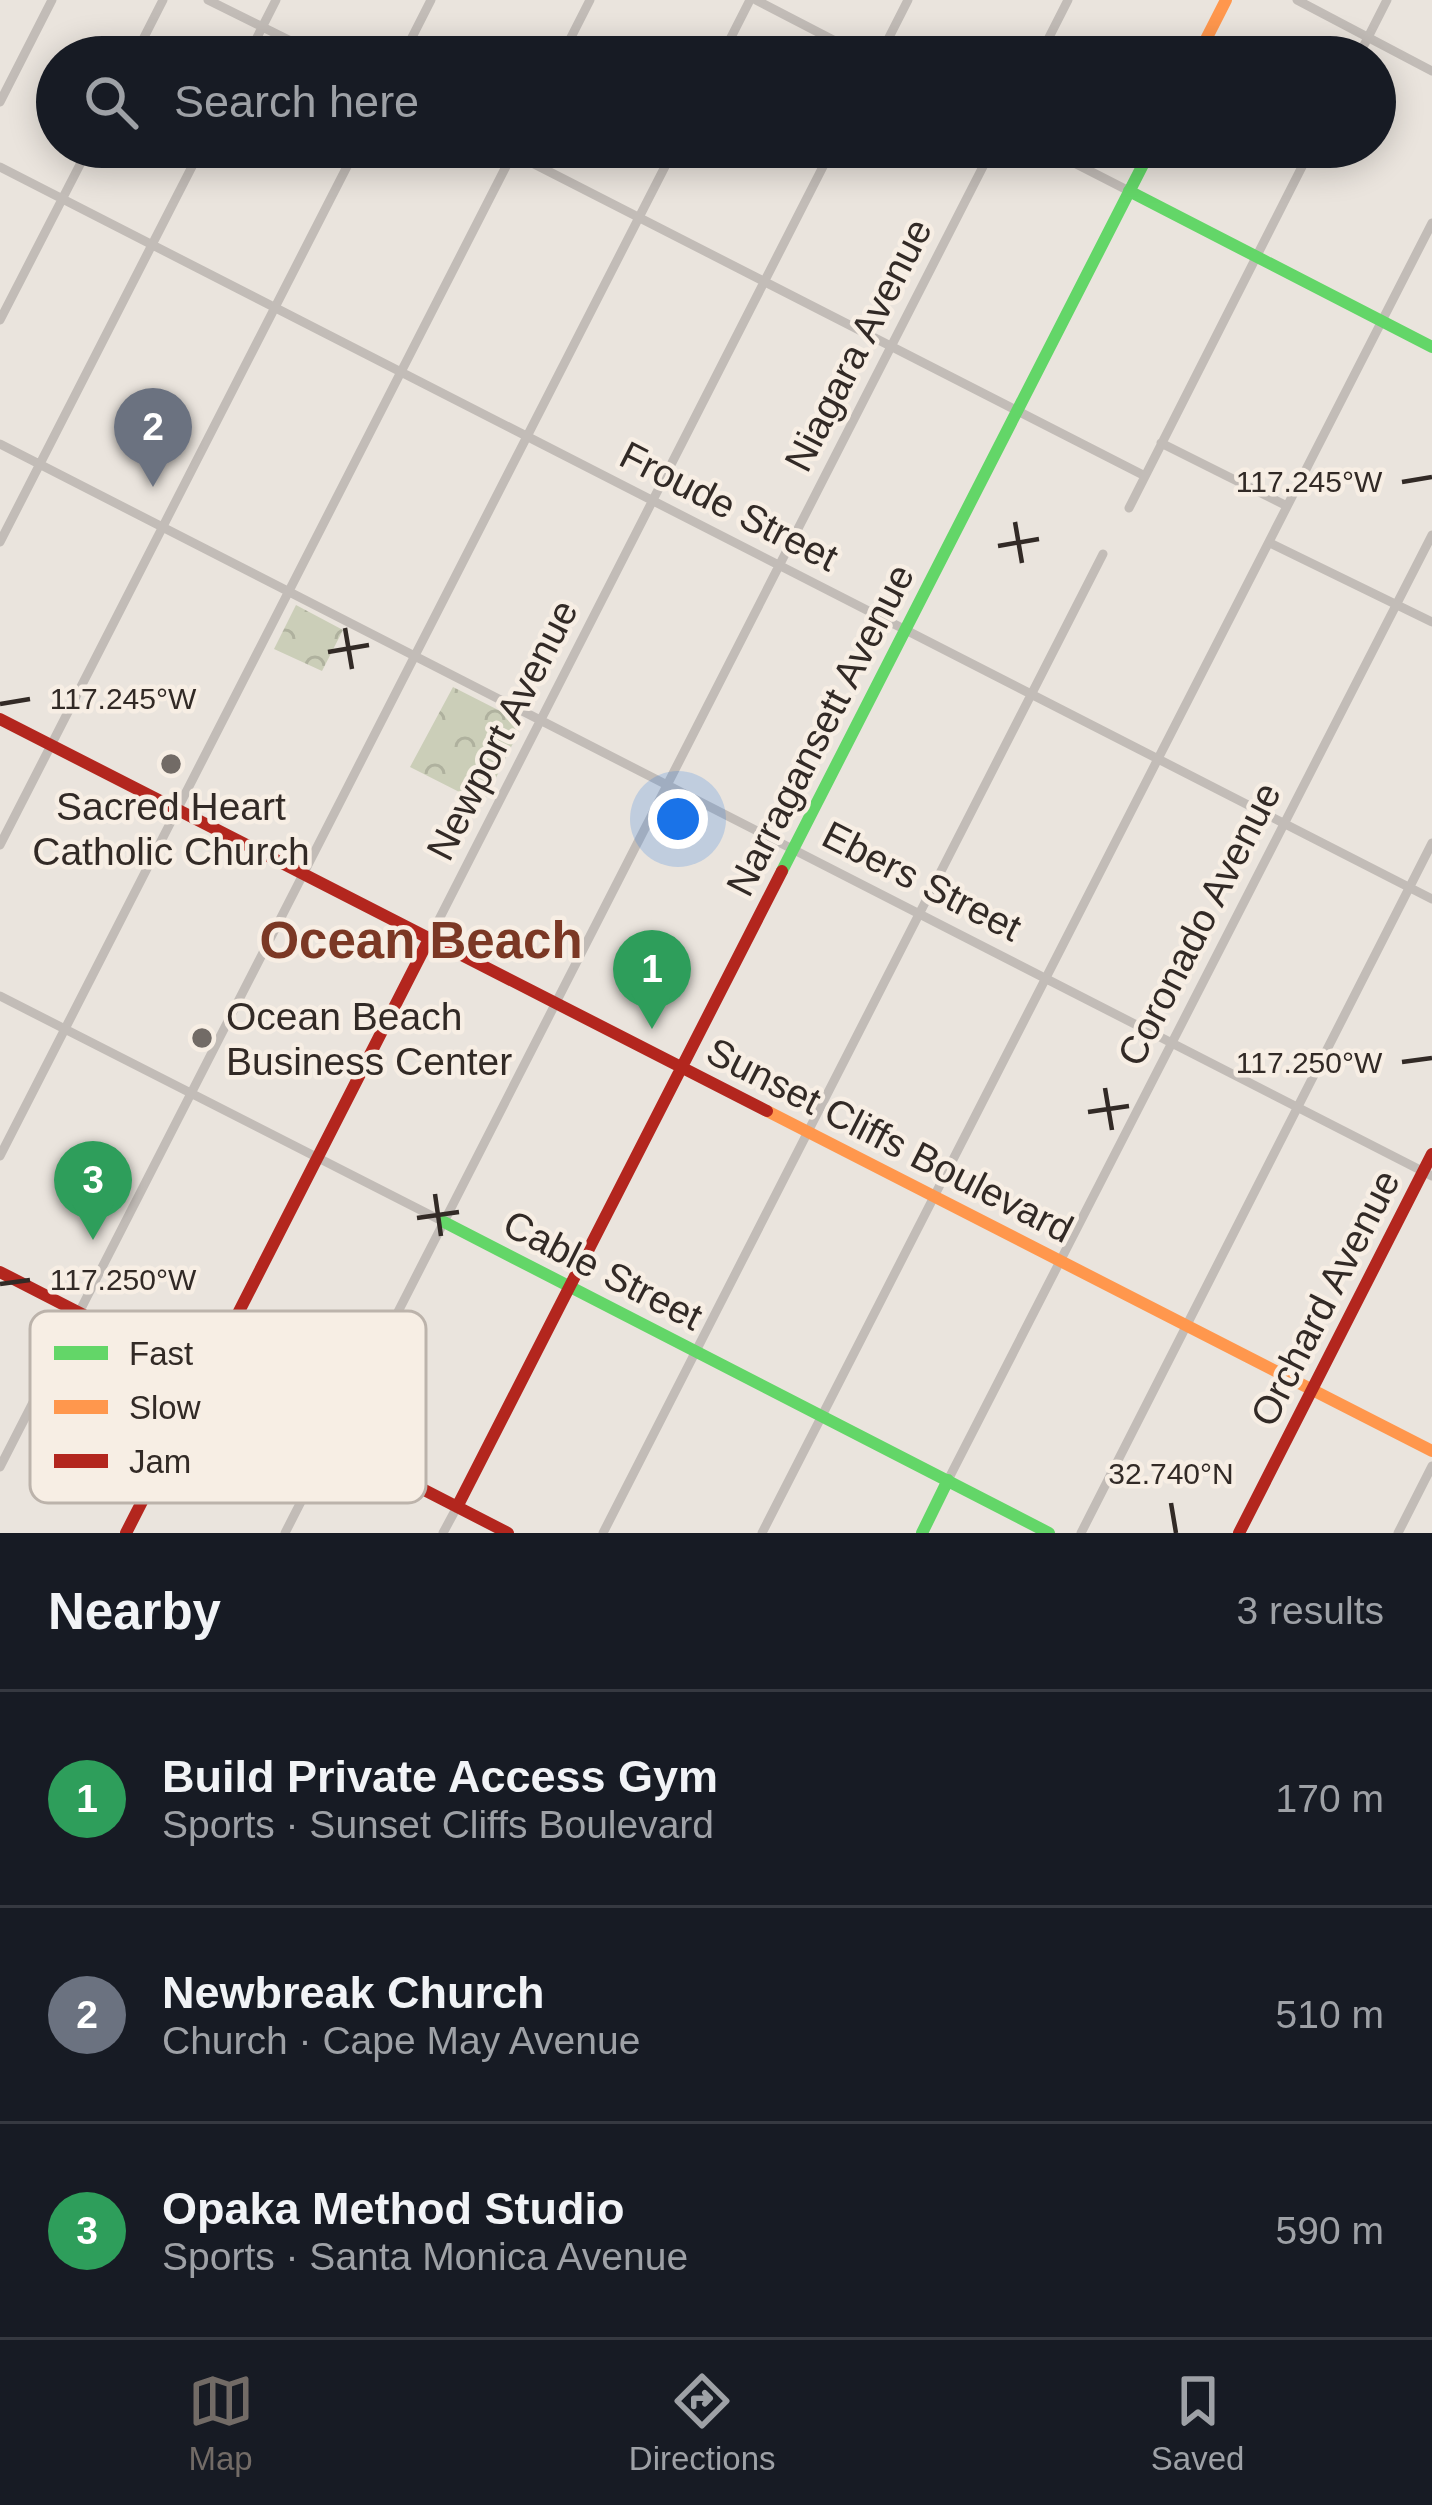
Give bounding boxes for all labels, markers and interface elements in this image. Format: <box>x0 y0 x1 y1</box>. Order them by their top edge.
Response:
search box <box>36 36 1396 168</box>
icon: search <box>78 69 144 135</box>
text: Search here <box>174 76 419 127</box>
street label: Niagara Avenue <box>776 212 940 478</box>
pin: 2 <box>114 388 192 487</box>
street label: Froude Street <box>613 433 845 579</box>
text: 117.245°W <box>1236 465 1383 498</box>
street label: Narragansett Avenue <box>718 557 922 903</box>
street label: Newport Avenue <box>418 593 586 867</box>
text: 117.245°W <box>50 682 197 715</box>
marker: Sacred Heart Catholic Church <box>158 751 184 777</box>
street label: Coronado Avenue <box>1109 775 1289 1073</box>
place label: Sacred Heart Catholic Church <box>32 785 310 873</box>
your location <box>648 789 708 849</box>
street label: Ebers Street <box>816 813 1028 949</box>
district label: Ocean Beach <box>259 912 583 969</box>
pin: 1 <box>613 930 691 1029</box>
place label: Ocean Beach Business Center <box>226 995 512 1083</box>
marker: Ocean Beach Business Center <box>189 1025 215 1051</box>
street label: Sunset Cliffs Boulevard <box>700 1029 1080 1251</box>
text: 117.250°W <box>1236 1046 1383 1079</box>
pin: 3 <box>54 1141 132 1240</box>
street label: Orchard Avenue <box>1242 1163 1408 1433</box>
street label: Cable Street <box>497 1202 709 1338</box>
text: 117.250°W <box>50 1263 197 1296</box>
legend <box>30 1311 426 1503</box>
text: Fast <box>129 1335 193 1372</box>
text: Slow <box>129 1389 201 1426</box>
text: Jam <box>129 1443 191 1480</box>
text: 32.740°N <box>1108 1457 1234 1490</box>
text: Nearby <box>48 1583 221 1640</box>
text: 3 results <box>1237 1589 1384 1632</box>
text: Build Private Access Gym <box>162 1751 718 1802</box>
text: 1 <box>76 1777 98 1820</box>
text: 170 m <box>1276 1777 1384 1820</box>
text: Sports · Sunset Cliffs Boulevard <box>162 1803 714 1846</box>
text: Newbreak Church <box>162 1967 545 2018</box>
text: 2 <box>76 1993 98 2036</box>
text: 510 m <box>1276 1993 1384 2036</box>
text: Church · Cape May Avenue <box>162 2019 640 2062</box>
text: Opaka Method Studio <box>162 2183 625 2234</box>
text: 3 <box>76 2209 98 2252</box>
text: 590 m <box>1276 2209 1384 2252</box>
text: Sports · Santa Monica Avenue <box>162 2235 688 2278</box>
tab: Map <box>188 2368 254 2478</box>
tab: Directions <box>629 2368 776 2478</box>
tab: Saved <box>1151 2368 1244 2478</box>

